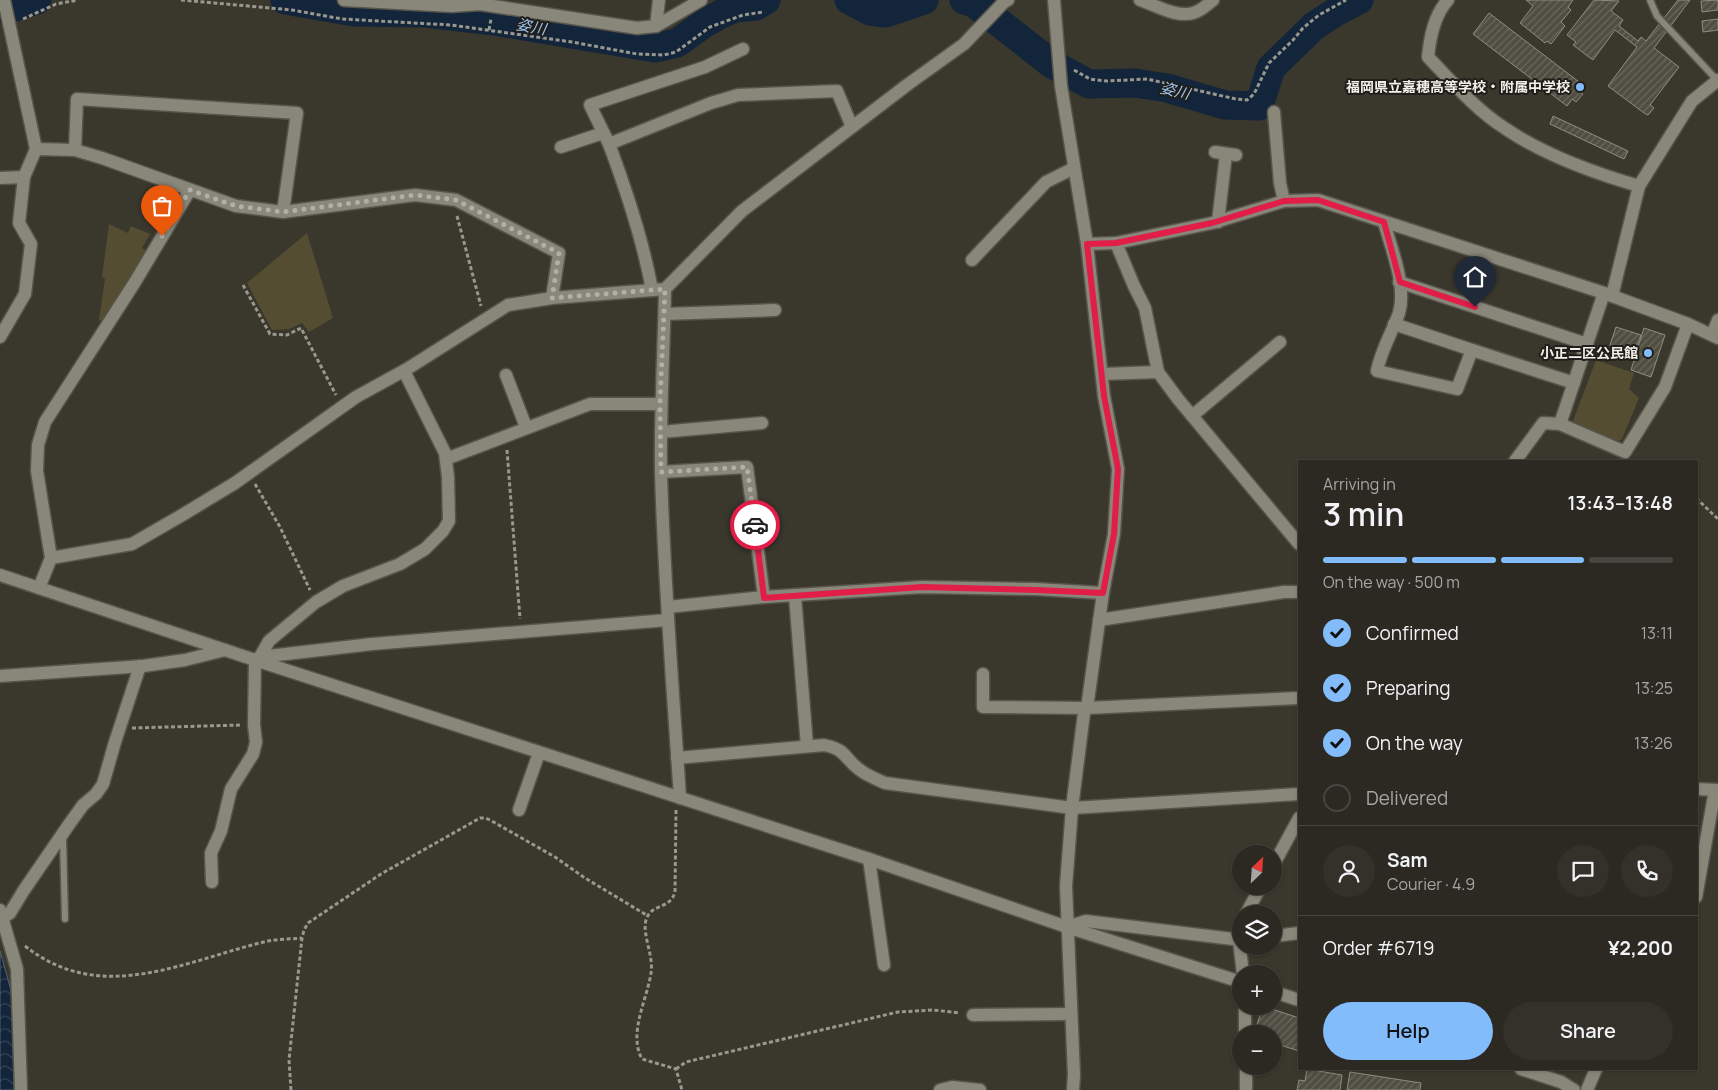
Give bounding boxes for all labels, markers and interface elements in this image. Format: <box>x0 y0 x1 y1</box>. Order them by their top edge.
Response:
water label: 姿川 <box>514 14 550 40</box>
water label: 姿川 <box>1158 77 1194 105</box>
place label: 福岡県立嘉穂高等学校・附属中学校 <box>1346 77 1570 96</box>
marker: 福岡県立嘉穂高等学校・附属中学校 <box>1574 81 1586 93</box>
pin <box>141 185 183 236</box>
icon: bag <box>148 192 176 220</box>
pin <box>1454 256 1496 307</box>
icon: home <box>1461 263 1489 291</box>
place label: 小正二区公民館 <box>1540 343 1638 362</box>
marker: 小正二区公民館 <box>1642 347 1654 359</box>
text: Arriving in <box>1323 473 1396 495</box>
text: 13:43–13:48 <box>1568 490 1673 516</box>
text: 3 min <box>1323 492 1404 536</box>
courier <box>730 500 780 550</box>
icon: car <box>741 511 769 539</box>
text: On the way · 500 m <box>1323 571 1460 593</box>
icon: check <box>1323 619 1351 647</box>
text: Confirmed <box>1366 620 1459 646</box>
text: 13:11 <box>1641 622 1673 644</box>
icon: check <box>1323 674 1351 702</box>
text: Preparing <box>1366 675 1451 701</box>
text: 13:25 <box>1635 677 1673 699</box>
icon: check <box>1323 729 1351 757</box>
text: On the way <box>1366 730 1463 756</box>
text: 13:26 <box>1634 732 1673 754</box>
text: Delivered <box>1366 785 1448 811</box>
north arrow <box>1232 845 1282 895</box>
map controls <box>1232 845 1282 1075</box>
button: person <box>1323 845 1375 897</box>
button: chat <box>1557 845 1609 897</box>
button: phone <box>1621 845 1673 897</box>
text: Sam <box>1387 847 1428 873</box>
text: Courier · 4.9 <box>1387 873 1475 895</box>
button: layers <box>1232 905 1282 955</box>
text: Order #6719 <box>1323 935 1434 961</box>
text: ¥2,200 <box>1608 935 1673 961</box>
button: + <box>1232 965 1282 1015</box>
button: Help <box>1323 1002 1493 1060</box>
button: Share <box>1503 1002 1673 1060</box>
button: − <box>1232 1025 1282 1075</box>

